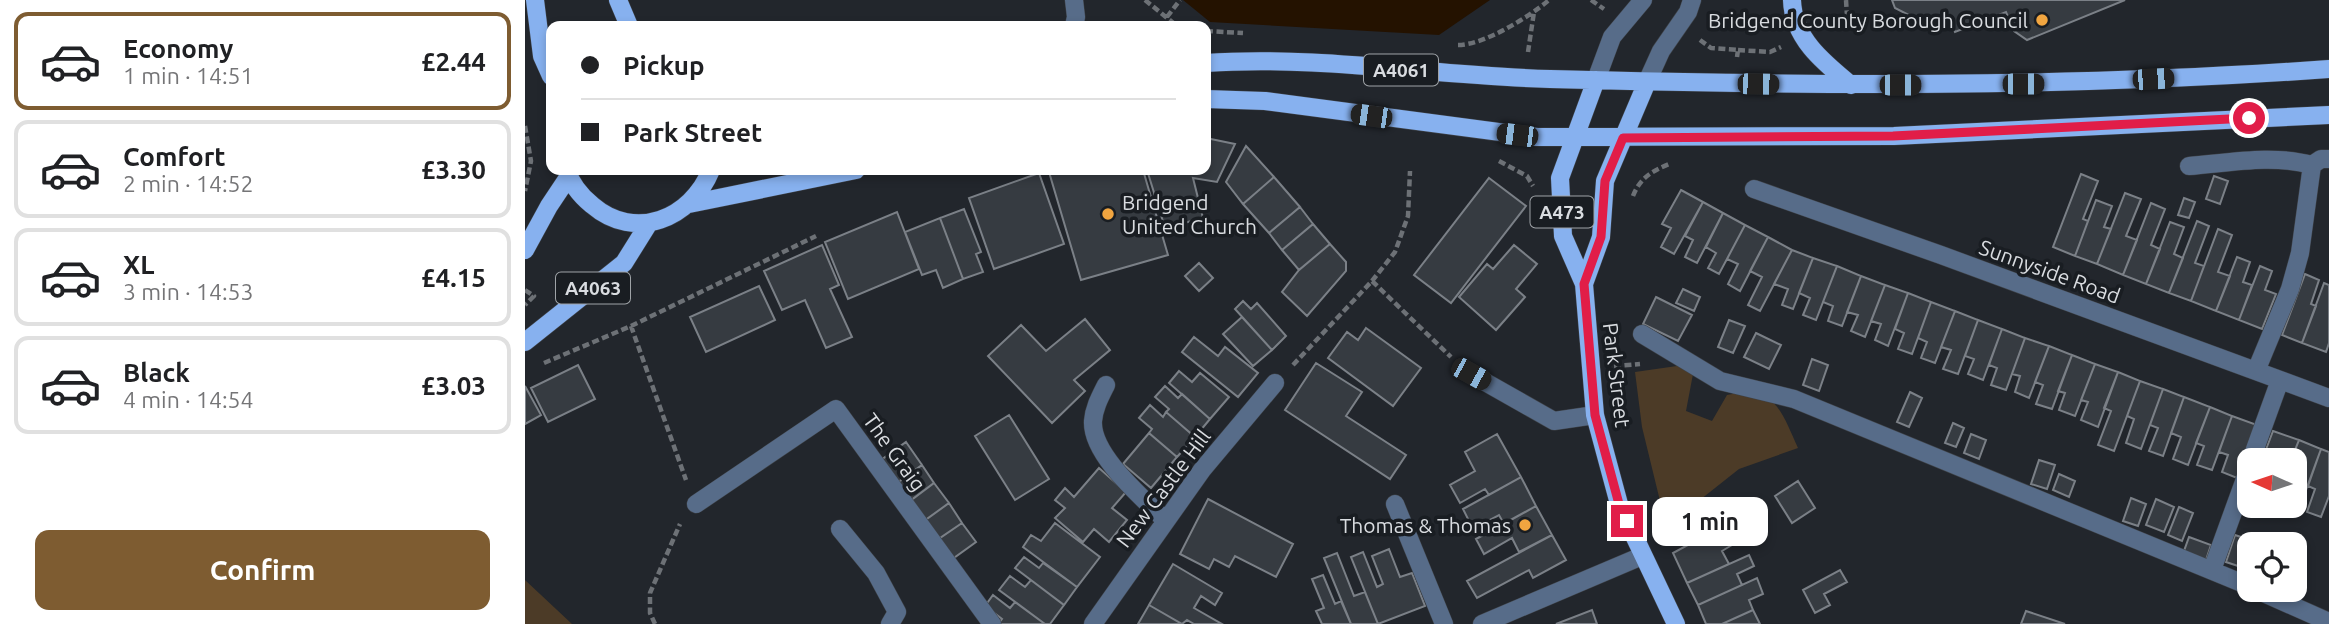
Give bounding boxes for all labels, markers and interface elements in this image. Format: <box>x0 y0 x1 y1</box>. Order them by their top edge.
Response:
place label: Bridgend County Borough Council <box>1708 8 2028 32</box>
marker: Bridgend County Borough Council <box>2034 12 2050 28</box>
icon: car <box>39 30 102 93</box>
text: Economy <box>123 34 233 63</box>
text: £2.44 <box>421 47 486 76</box>
text: Pickup <box>623 51 705 80</box>
road number: A4061 <box>1364 54 1438 86</box>
text: 1 min · 14:51 <box>123 63 254 88</box>
car <box>2132 67 2175 91</box>
car <box>1737 73 1780 95</box>
car <box>2003 74 2045 95</box>
car <box>1880 75 1922 96</box>
route start <box>2233 102 2265 134</box>
car <box>1349 103 1394 129</box>
text: Park Street <box>623 118 762 147</box>
car <box>1495 122 1540 148</box>
icon: car <box>39 138 102 201</box>
text: Comfort <box>123 142 226 171</box>
text: £3.30 <box>421 155 486 184</box>
text: 2 min · 14:52 <box>123 171 254 196</box>
place label: Bridgend United Church <box>1122 190 1257 238</box>
road number: A473 <box>1531 196 1593 228</box>
marker: Bridgend United Church <box>1100 206 1116 222</box>
street label: Sunnyside Road <box>1976 234 2124 308</box>
icon: car <box>39 246 102 309</box>
text: XL <box>123 250 154 279</box>
text: £4.15 <box>421 263 486 292</box>
road number: A4063 <box>556 272 630 304</box>
text: 3 min · 14:53 <box>123 279 254 304</box>
street label: Park Street <box>1599 321 1635 429</box>
icon: car <box>39 354 102 417</box>
car <box>1448 355 1495 393</box>
text: Black <box>123 358 190 387</box>
text: £3.03 <box>421 371 486 400</box>
text: 4 min · 14:54 <box>123 387 254 412</box>
street label: The Graig <box>859 409 931 495</box>
street label: New Castle Hill <box>1111 424 1215 552</box>
north arrow <box>2237 448 2307 518</box>
map controls <box>2237 448 2307 602</box>
callout: 1 min <box>1651 496 1767 546</box>
route end <box>1611 505 1643 537</box>
text: 1 min <box>1681 509 1739 534</box>
place label: Thomas & Thomas <box>1340 513 1511 537</box>
marker: Thomas & Thomas <box>1517 517 1533 533</box>
button: Confirm <box>35 530 490 610</box>
button: locate <box>2237 532 2307 602</box>

